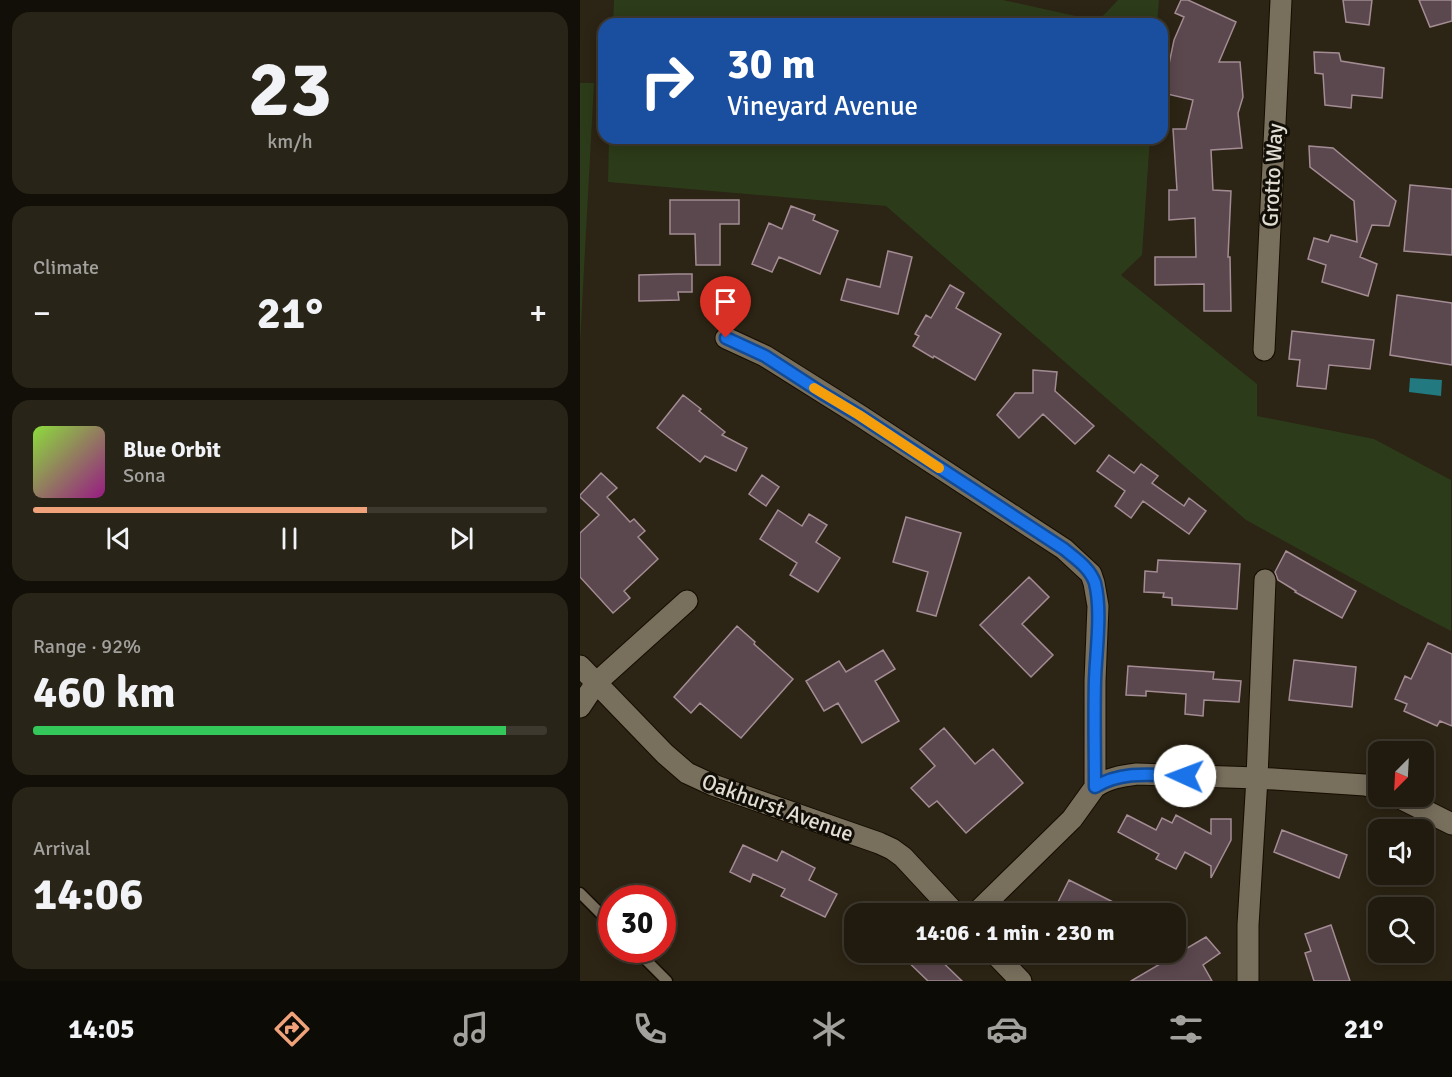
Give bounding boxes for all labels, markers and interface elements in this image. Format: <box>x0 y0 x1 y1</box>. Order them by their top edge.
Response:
text: 30 m <box>727 39 816 90</box>
text: 23 <box>248 42 332 138</box>
icon: right <box>628 42 706 120</box>
text: Vineyard Avenue <box>727 90 918 123</box>
street label: Grotto Way <box>1256 122 1289 227</box>
text: km/h <box>267 129 313 154</box>
text: Climate <box>33 255 99 280</box>
pin <box>700 276 751 338</box>
icon: arrive <box>709 285 742 318</box>
text: 21° <box>257 286 323 341</box>
text: − <box>33 293 51 334</box>
text: + <box>529 293 547 334</box>
text: Blue Orbit <box>123 436 221 463</box>
text: Sona <box>123 463 166 488</box>
icon: previous <box>102 522 135 555</box>
icon: pause <box>273 522 306 555</box>
icon: next <box>445 522 478 555</box>
text: Range · 92% <box>33 634 141 659</box>
text: 460 km <box>33 665 176 720</box>
north arrow <box>1368 741 1434 807</box>
map controls <box>1368 741 1434 963</box>
position arrow <box>1153 744 1217 808</box>
street label: Oakhurst Avenue <box>698 768 857 847</box>
button: sound <box>1368 819 1434 885</box>
text: Arrival <box>33 836 91 861</box>
text: 14:06 <box>33 867 143 922</box>
speed limit sign: 30 <box>598 885 676 963</box>
button: search <box>1368 897 1434 963</box>
text: 14:06 · 1 min · 230 m <box>915 919 1115 946</box>
icon: directions <box>271 1008 313 1050</box>
icon: music <box>450 1008 492 1050</box>
icon: phone <box>629 1008 671 1050</box>
icon: climate <box>808 1008 850 1050</box>
icon: car <box>986 1008 1028 1050</box>
icon: filters <box>1165 1008 1207 1050</box>
text: 14:05 <box>68 1013 135 1046</box>
text: 21° <box>1344 1013 1384 1046</box>

